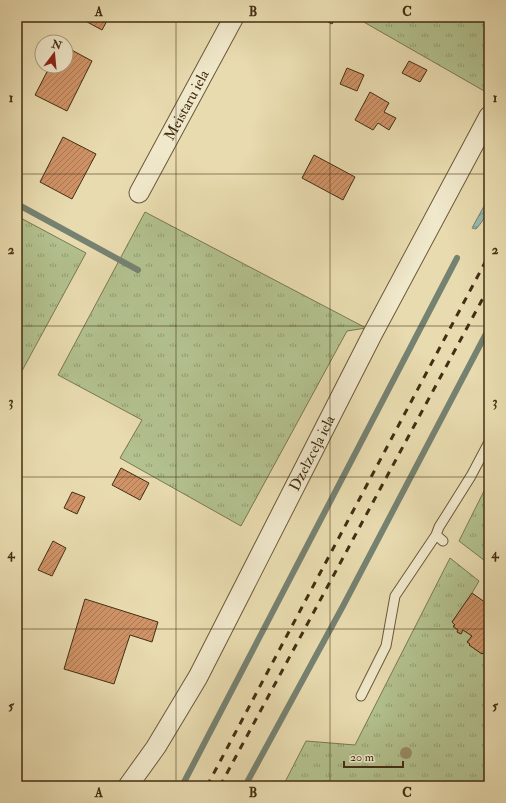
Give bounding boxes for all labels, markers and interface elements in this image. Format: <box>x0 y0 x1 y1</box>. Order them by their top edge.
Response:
text: A <box>94 4 104 20</box>
text: B <box>249 4 257 20</box>
text: C <box>402 4 412 20</box>
north arrow <box>34 34 74 74</box>
text: N <box>49 37 64 53</box>
street label: Meistaru iela <box>160 66 214 144</box>
text: 1 <box>9 90 14 106</box>
text: 1 <box>493 90 498 106</box>
text: 2 <box>8 242 15 258</box>
text: 2 <box>492 242 499 258</box>
text: 3 <box>9 394 14 410</box>
text: 3 <box>493 394 498 410</box>
street label: Dzelzceļa iela <box>285 411 340 494</box>
text: 4 <box>6 546 15 562</box>
text: 4 <box>490 546 499 562</box>
text: 5 <box>8 698 14 714</box>
text: 5 <box>492 698 498 714</box>
scale bar <box>344 743 403 769</box>
text: 20 m <box>350 750 375 765</box>
text: A <box>94 785 104 801</box>
text: B <box>249 785 257 801</box>
text: C <box>402 785 412 801</box>

